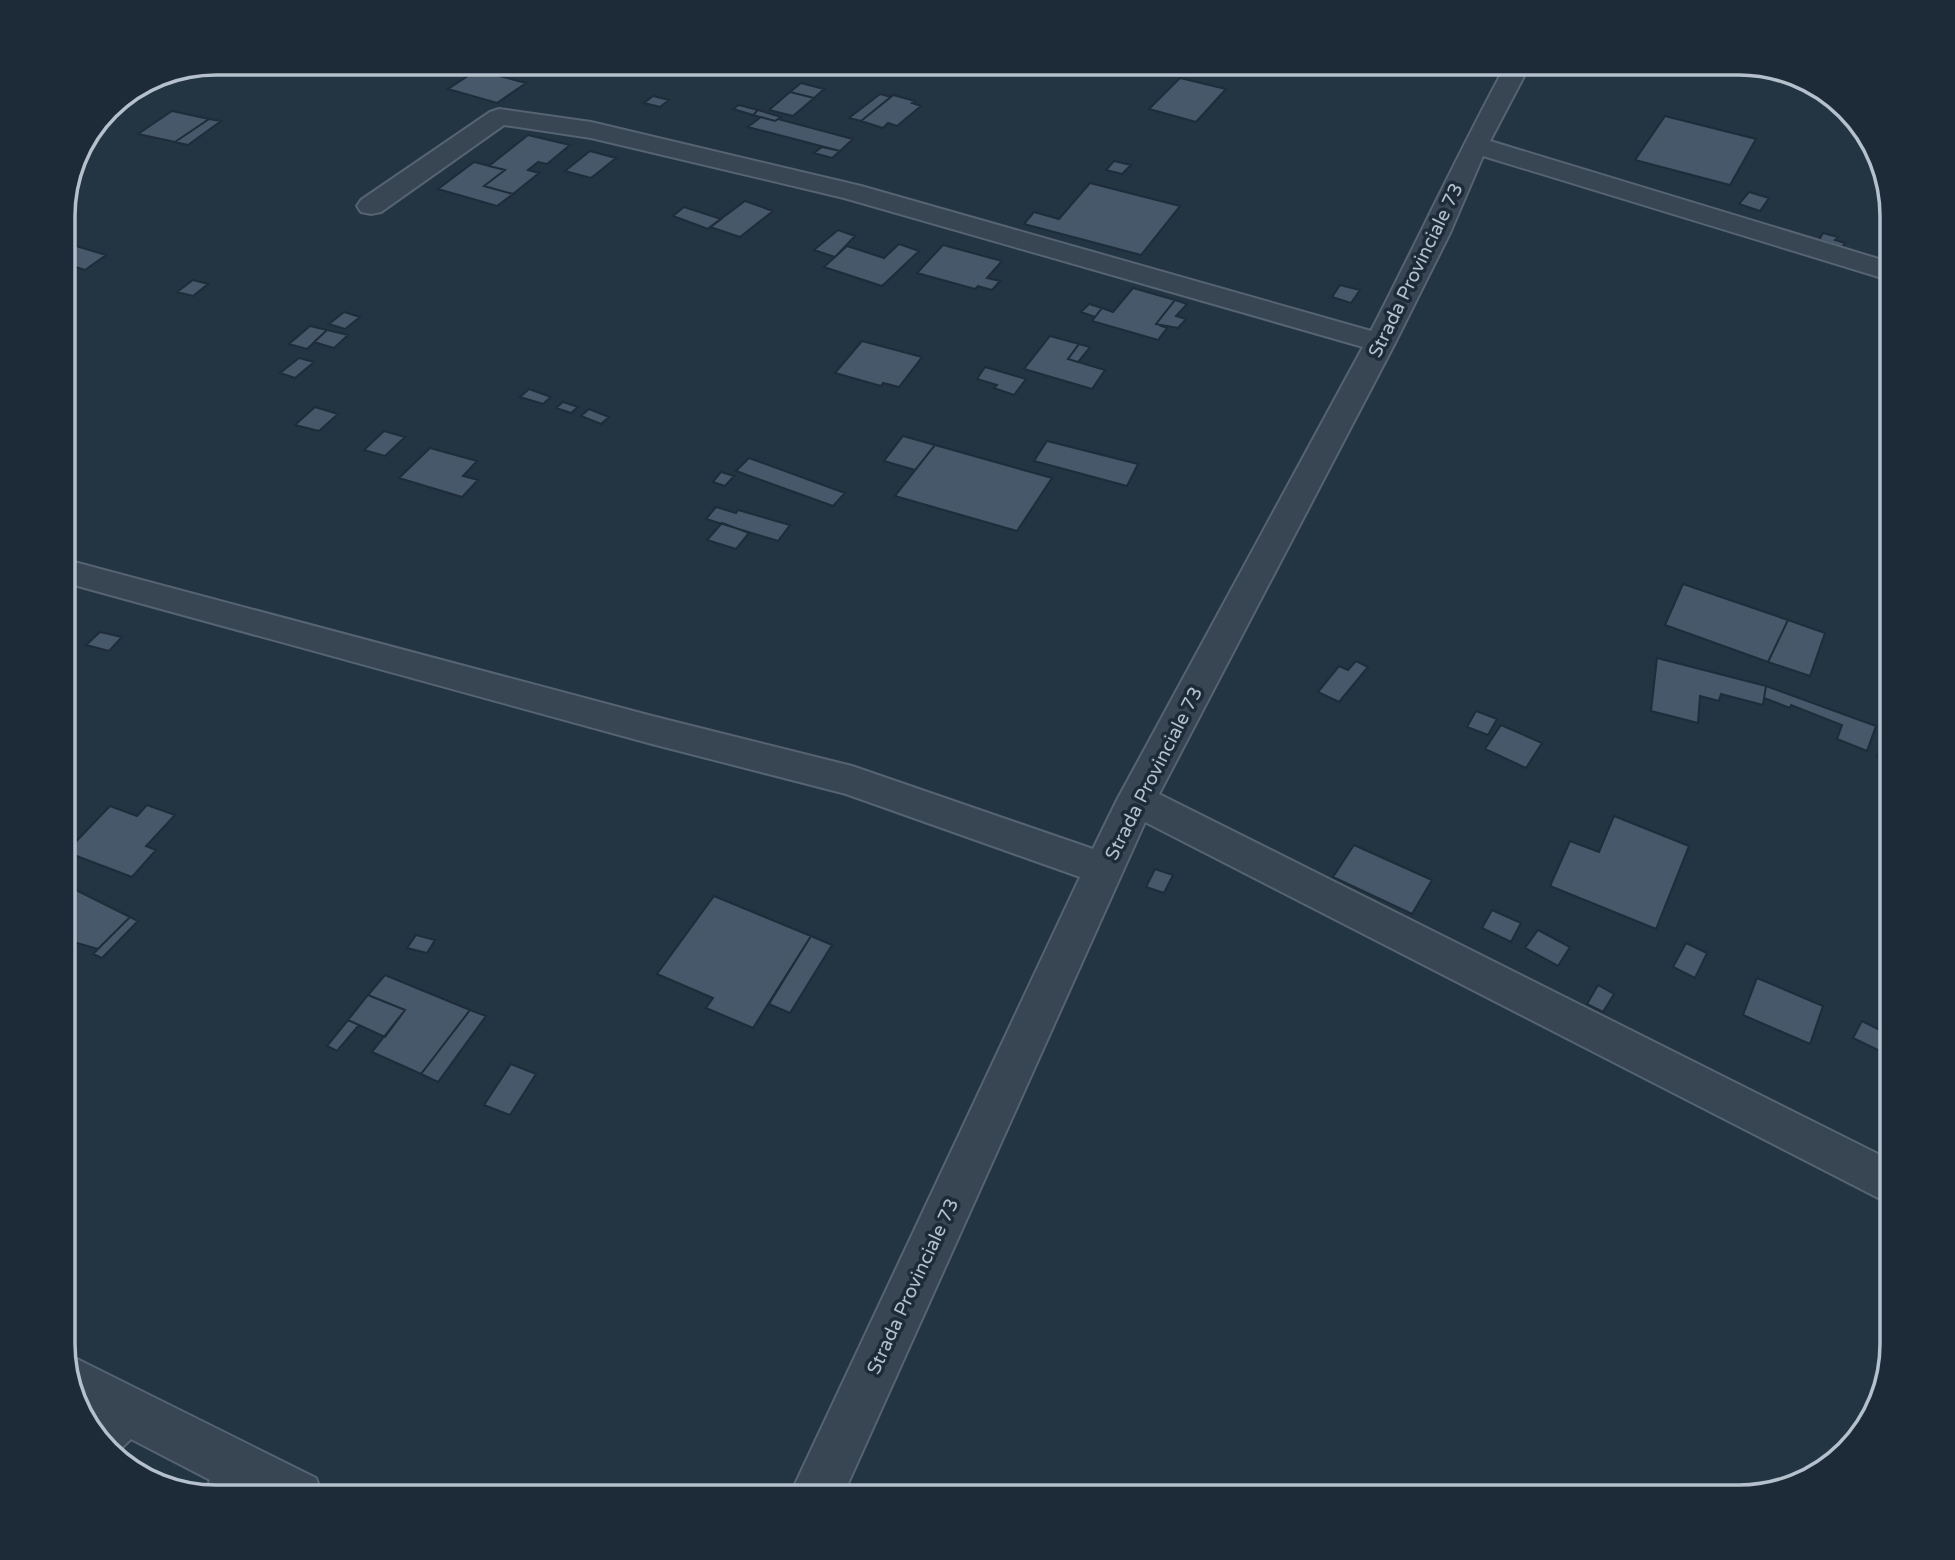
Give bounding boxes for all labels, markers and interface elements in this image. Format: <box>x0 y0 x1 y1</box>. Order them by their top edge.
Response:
street label: Strada Provinciale 73 <box>1364 180 1468 361</box>
street label: Strada Provinciale 73 <box>1101 683 1207 864</box>
street label: Strada Provinciale 73 <box>863 1195 963 1378</box>

